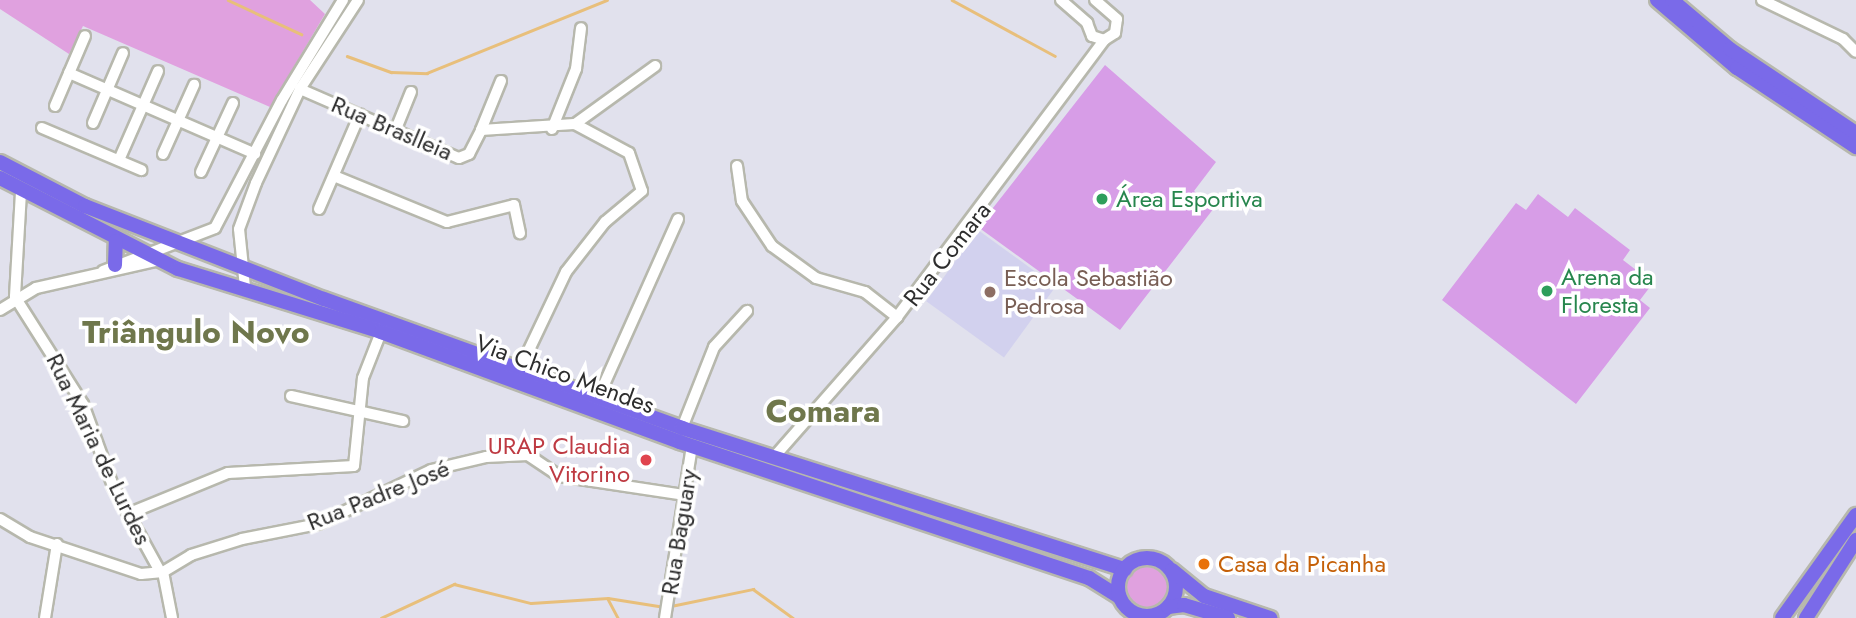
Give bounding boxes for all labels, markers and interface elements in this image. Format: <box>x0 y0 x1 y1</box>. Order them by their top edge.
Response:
street label: Rua Braslleia <box>327 90 457 166</box>
place label: Área Esportiva <box>1116 185 1263 213</box>
marker: Área Esportiva <box>1094 191 1110 207</box>
street label: Rua Comara <box>897 196 997 312</box>
place label: Arena da Floresta <box>1561 263 1654 319</box>
place label: Escola Sebastião Pedrosa <box>1004 264 1173 320</box>
marker: Arena da Floresta <box>1539 283 1555 299</box>
marker: Escola Sebastião Pedrosa <box>982 284 998 300</box>
district label: Triângulo Novo <box>82 313 310 351</box>
street label: Via Chico Mendes <box>472 328 658 420</box>
street label: Rua Maria de Lurdes <box>40 349 158 549</box>
district label: Comara <box>765 392 881 430</box>
place label: URAP Claudia Vitorino <box>488 432 630 488</box>
marker: URAP Claudia Vitorino <box>636 450 656 470</box>
street label: Rua Padre José <box>303 453 453 537</box>
street label: Rua Baguary <box>655 467 703 597</box>
place label: Casa da Picanha <box>1218 550 1386 578</box>
marker: Casa da Picanha <box>1196 556 1212 572</box>

